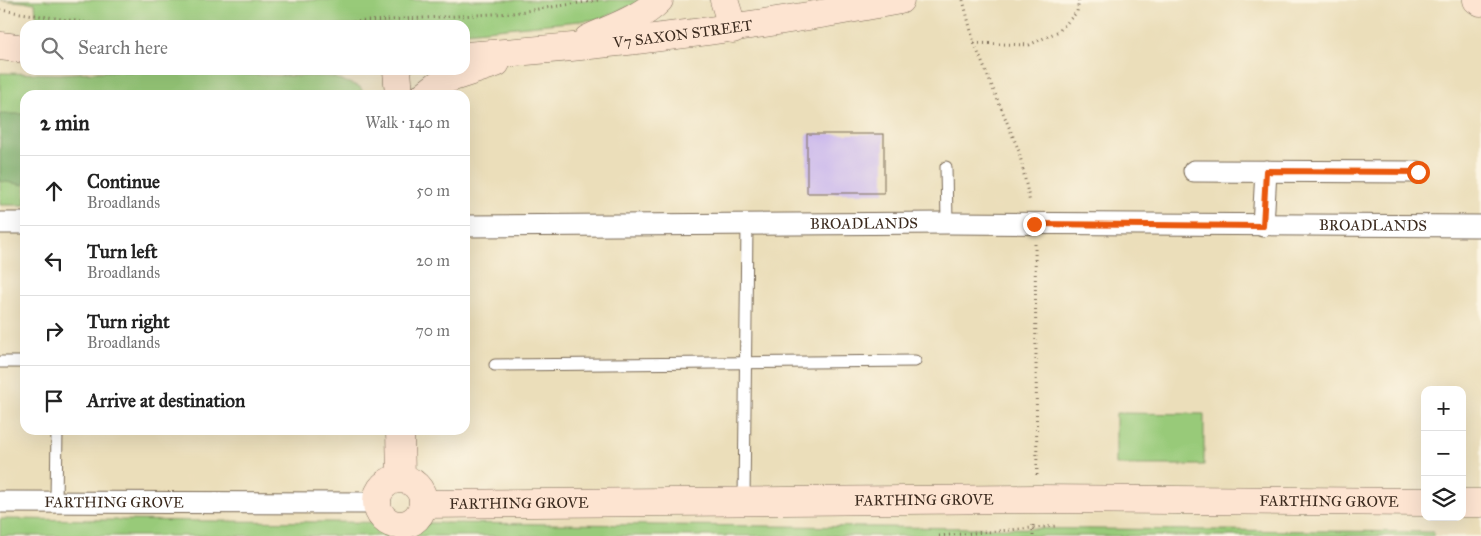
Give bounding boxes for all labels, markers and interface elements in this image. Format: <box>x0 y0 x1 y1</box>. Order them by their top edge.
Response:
street label: V7 SAXON STREET <box>611 16 754 52</box>
search box <box>20 20 470 75</box>
icon: search <box>38 34 66 62</box>
text: Search here <box>78 36 168 59</box>
text: 2 min <box>40 110 90 136</box>
text: Walk · 140 m <box>365 113 450 132</box>
route start <box>1407 161 1430 184</box>
text: Continue <box>87 170 160 193</box>
icon: ahead <box>40 177 68 205</box>
text: 50 m <box>416 181 450 200</box>
text: Broadlands <box>87 193 160 212</box>
route end <box>1023 213 1046 236</box>
street label: BROADLANDS <box>810 214 918 233</box>
street label: BROADLANDS <box>1319 216 1427 235</box>
text: Turn left <box>87 240 157 263</box>
icon: left <box>40 247 68 275</box>
text: 20 m <box>416 251 450 270</box>
text: Broadlands <box>87 263 160 282</box>
text: Turn right <box>87 310 170 333</box>
icon: right <box>40 317 68 345</box>
text: 70 m <box>415 321 450 340</box>
text: Broadlands <box>87 333 160 352</box>
map controls <box>1421 386 1466 521</box>
button: + <box>1421 386 1466 431</box>
icon: arrive <box>40 387 68 415</box>
text: Arrive at destination <box>87 389 245 412</box>
button: − <box>1421 431 1466 476</box>
button: layers <box>1421 476 1466 521</box>
street label: FARTHING GROVE <box>854 490 994 509</box>
street label: FARTHING GROVE <box>1259 492 1399 511</box>
street label: FARTHING GROVE <box>44 493 184 511</box>
street label: FARTHING GROVE <box>449 494 589 513</box>

